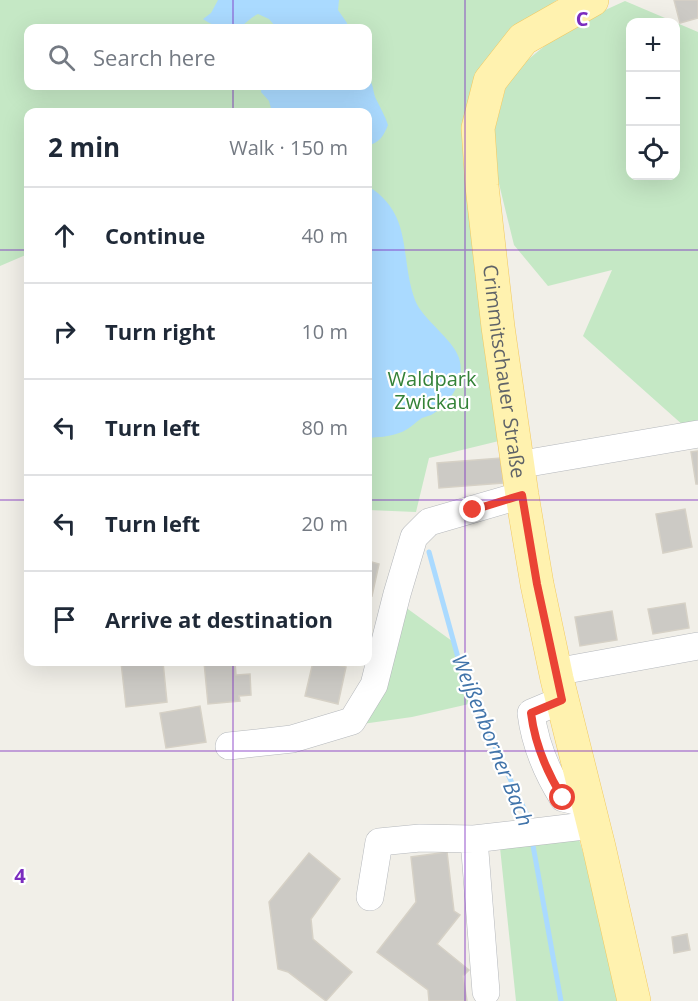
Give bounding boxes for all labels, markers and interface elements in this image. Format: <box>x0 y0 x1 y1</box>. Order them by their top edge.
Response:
text: C <box>576 5 589 32</box>
map controls <box>626 18 680 180</box>
button: + <box>626 18 680 72</box>
search box <box>24 24 372 90</box>
icon: search <box>45 41 78 74</box>
text: Search here <box>93 42 216 72</box>
button: − <box>626 72 680 126</box>
button: locate <box>626 126 680 180</box>
text: 2 min <box>48 129 120 165</box>
text: Walk · 150 m <box>229 134 348 161</box>
icon: ahead <box>48 219 81 252</box>
text: Continue <box>105 220 205 250</box>
text: 40 m <box>301 222 348 249</box>
street label: Crimmitschauer Straße <box>477 263 533 480</box>
icon: right <box>48 315 81 348</box>
text: Turn right <box>105 316 216 346</box>
text: 10 m <box>301 318 348 345</box>
park label: Waldpark Zwickau <box>388 365 477 415</box>
icon: left <box>48 411 81 444</box>
text: Turn left <box>105 412 200 442</box>
text: 80 m <box>301 414 348 441</box>
route end <box>459 496 485 522</box>
icon: left <box>48 507 81 540</box>
text: Turn left <box>105 508 200 538</box>
text: 20 m <box>301 510 348 537</box>
icon: arrive <box>48 603 81 636</box>
text: Arrive at destination <box>105 604 333 634</box>
water label: Weißenborner Bach <box>446 650 540 830</box>
route start <box>549 784 575 810</box>
text: 4 <box>14 862 26 889</box>

